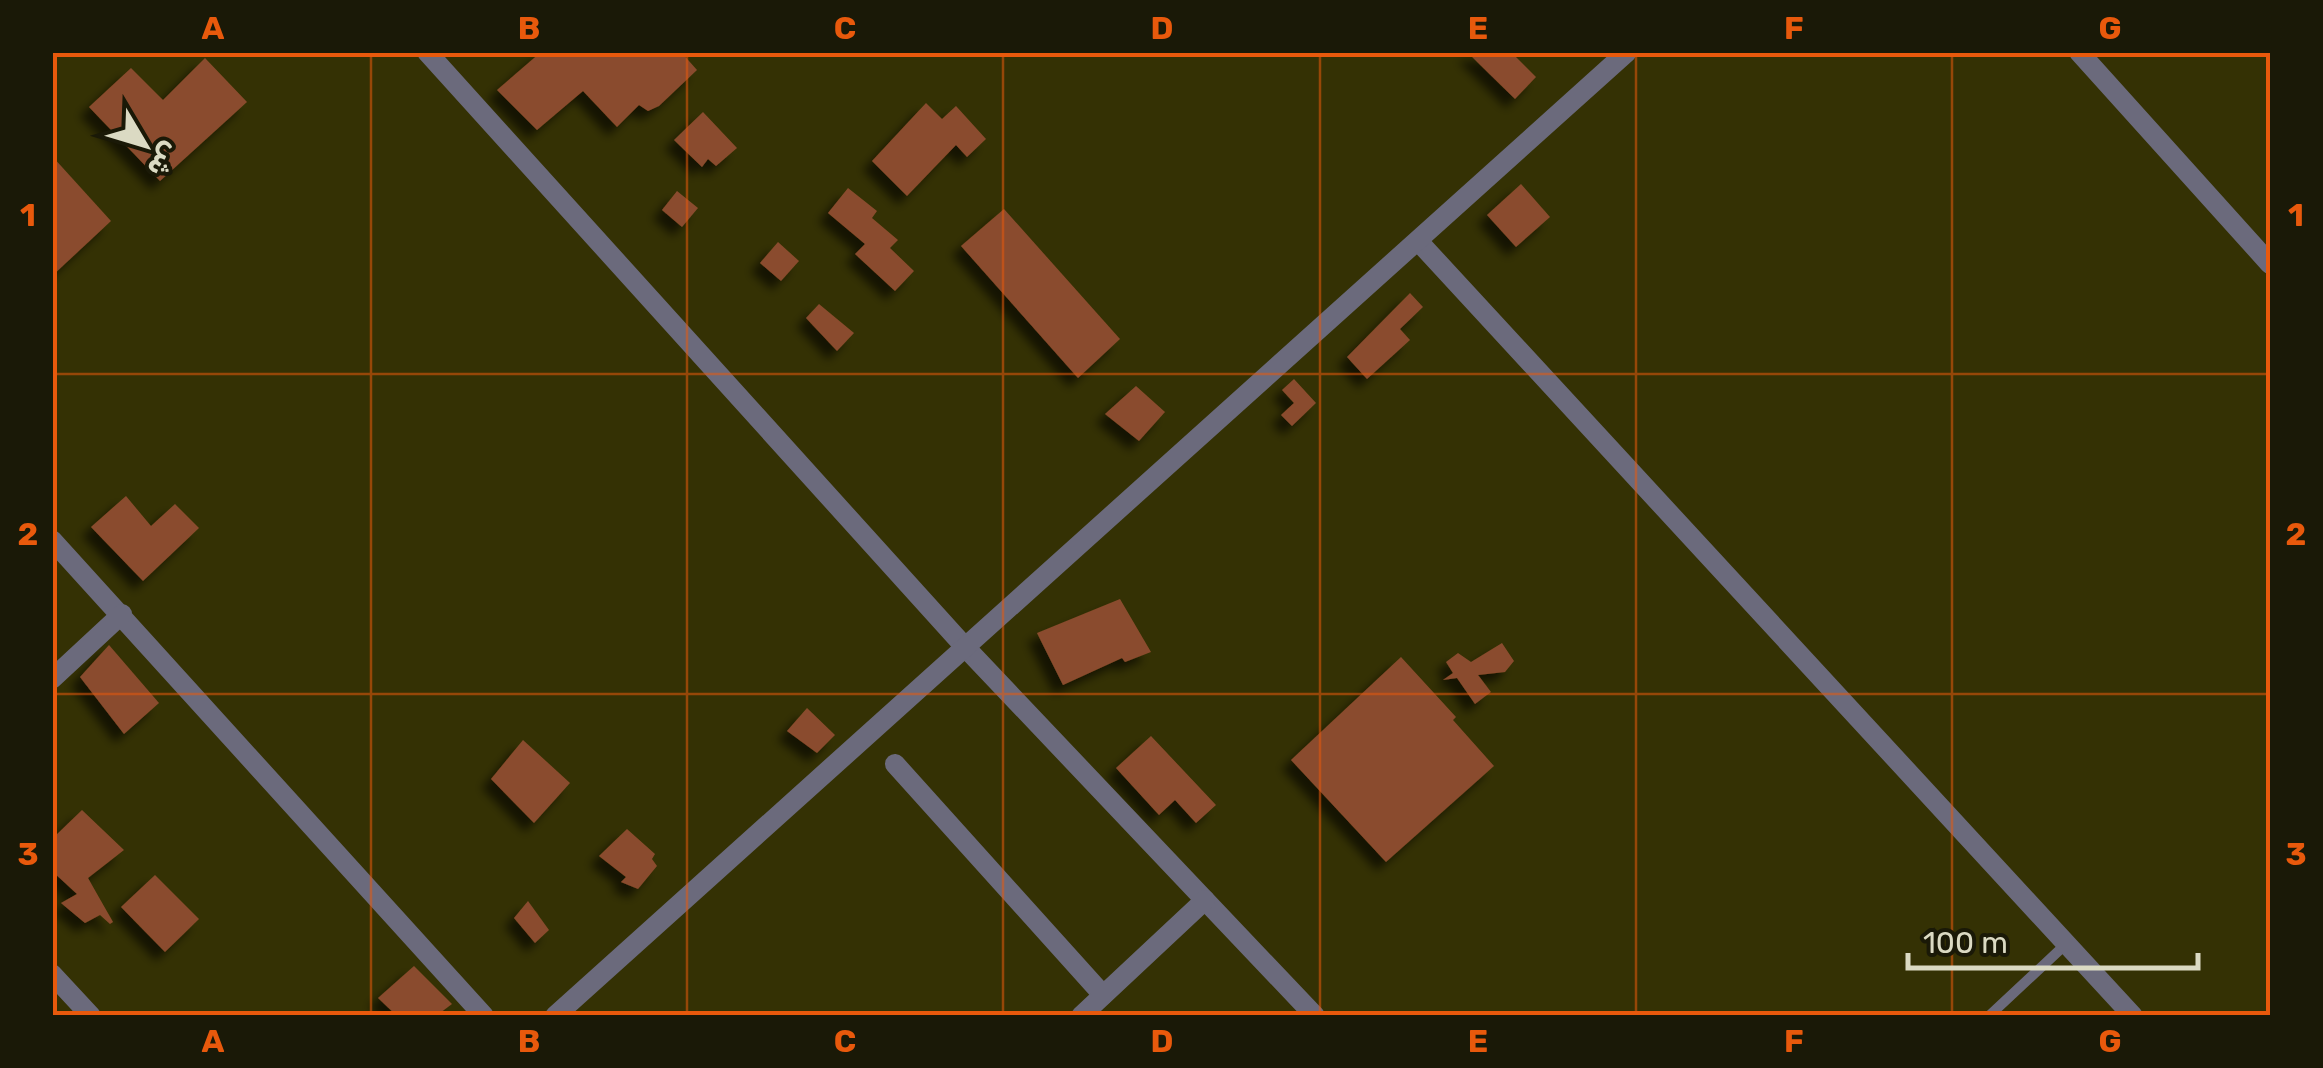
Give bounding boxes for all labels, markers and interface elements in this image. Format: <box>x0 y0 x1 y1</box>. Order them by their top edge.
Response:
text: A <box>202 9 225 47</box>
text: B <box>518 9 540 47</box>
text: C <box>834 9 856 47</box>
text: D <box>1151 9 1173 47</box>
text: E <box>1468 9 1488 47</box>
text: F <box>1784 9 1804 47</box>
text: G <box>2098 9 2122 47</box>
north arrow <box>95 95 195 195</box>
text: ش <box>140 136 188 184</box>
text: 1 <box>20 196 36 234</box>
text: 1 <box>2288 196 2304 234</box>
text: 2 <box>18 515 38 553</box>
text: 2 <box>2286 515 2306 553</box>
text: 3 <box>17 835 39 873</box>
text: 3 <box>2285 835 2307 873</box>
scale bar <box>1908 908 2198 970</box>
text: 100 m <box>1923 925 2008 961</box>
text: A <box>202 1022 225 1060</box>
text: B <box>518 1022 540 1060</box>
text: C <box>834 1022 856 1060</box>
text: D <box>1151 1022 1173 1060</box>
text: E <box>1468 1022 1488 1060</box>
text: F <box>1784 1022 1804 1060</box>
text: G <box>2098 1022 2122 1060</box>

